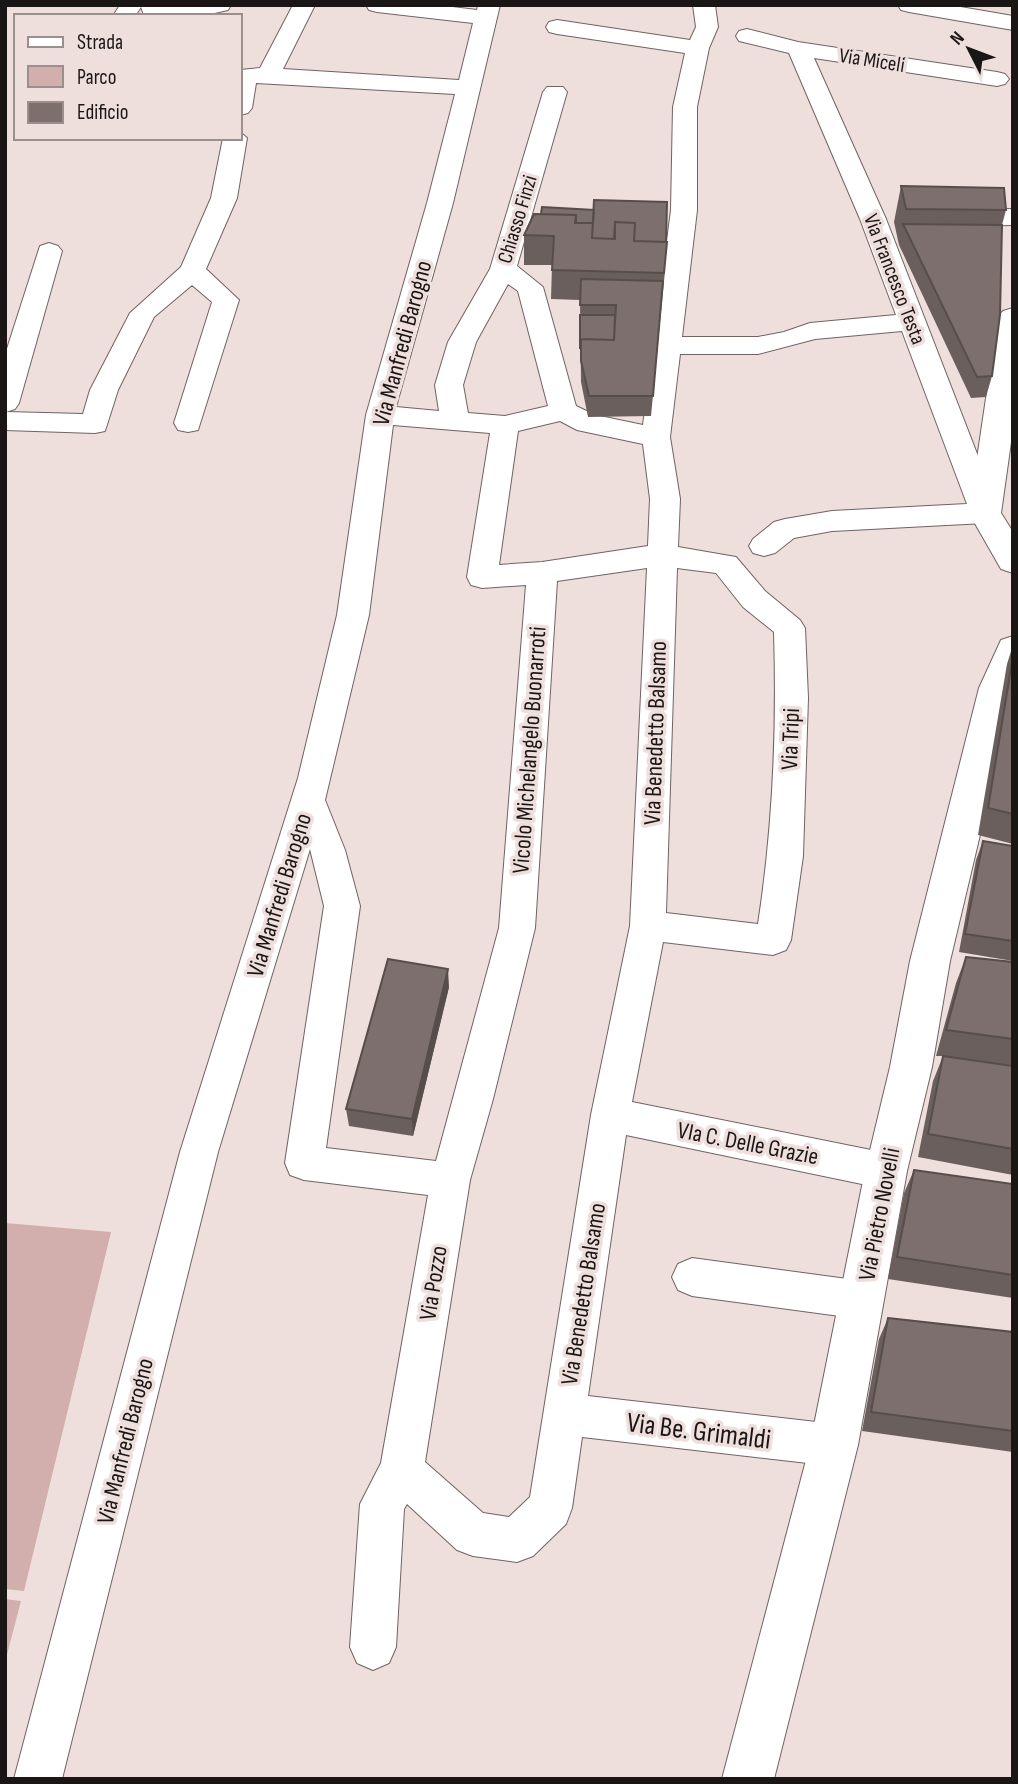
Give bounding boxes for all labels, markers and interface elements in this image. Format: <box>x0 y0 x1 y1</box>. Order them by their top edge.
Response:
legend <box>14 14 242 140</box>
north arrow <box>934 14 1004 84</box>
text: N <box>946 27 969 50</box>
text: Strada <box>77 30 123 55</box>
street label: Via Miceli <box>837 43 907 78</box>
text: Parco <box>77 65 116 90</box>
text: Edificio <box>77 100 128 125</box>
street label: Chiasso Finzi <box>492 172 543 266</box>
street label: Via Francesco Testa <box>858 210 931 348</box>
street label: Via Manfredi Barogno <box>367 257 438 429</box>
street label: Vicolo Michelangelo Buonarroti <box>506 625 553 875</box>
street label: Via Benedetto Balsamo <box>638 641 673 825</box>
street label: Via Tripi <box>775 708 806 771</box>
street label: Via Manfredi Barogno <box>241 810 318 981</box>
street label: VIa C. Delle Grazie <box>675 1116 821 1171</box>
street label: Via Pietro Novelli <box>852 1145 907 1283</box>
street label: Via Benedetto Balsamo <box>555 1201 612 1387</box>
street label: Via Pozzo <box>413 1244 454 1322</box>
street label: Via Manfredi Barogno <box>91 1355 160 1527</box>
street label: Via Be. Grimaldi <box>625 1406 773 1457</box>

